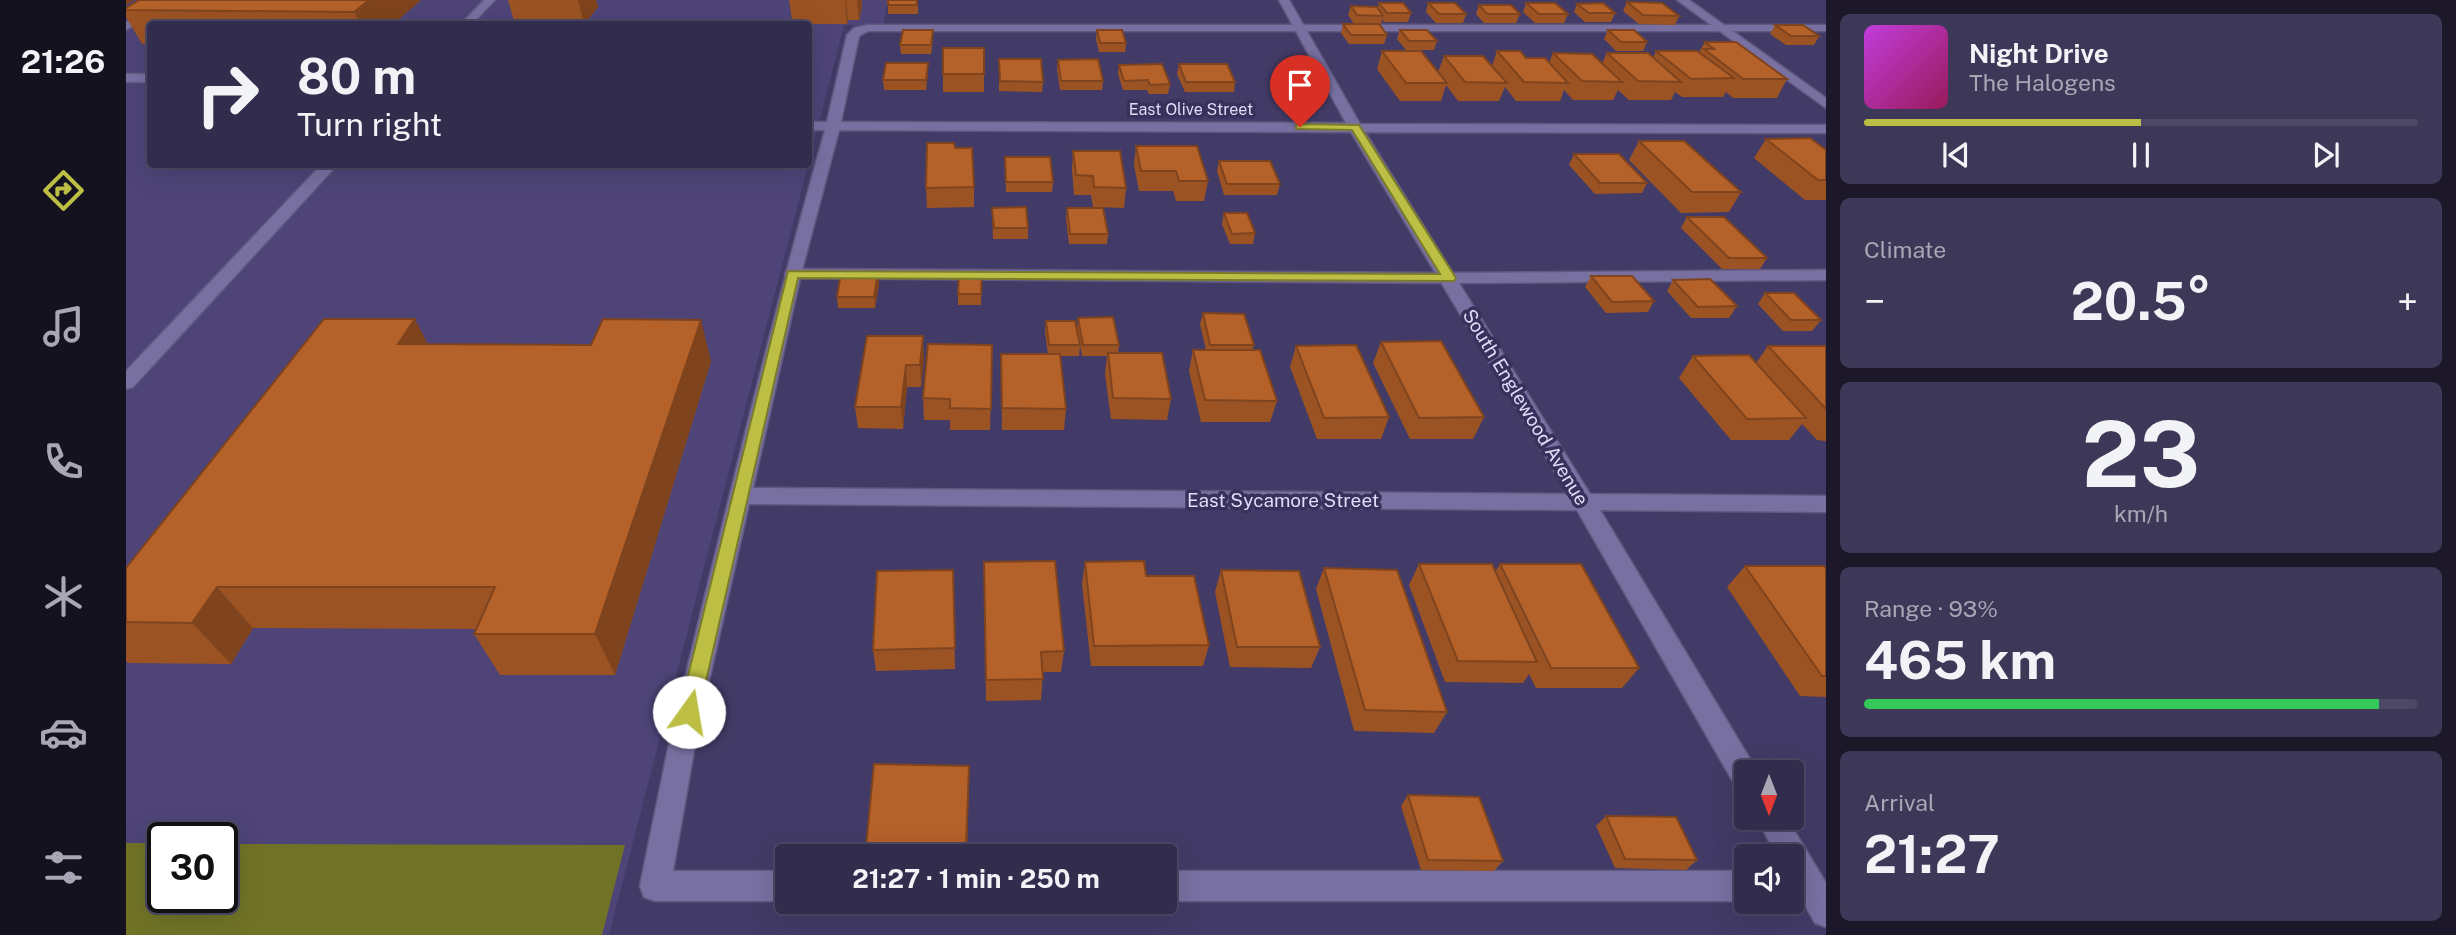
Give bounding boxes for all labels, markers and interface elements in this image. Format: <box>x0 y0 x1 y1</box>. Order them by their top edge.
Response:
text: Night Drive <box>1969 38 2109 69</box>
text: 21:26 <box>21 43 105 80</box>
text: 80 m <box>297 47 416 105</box>
icon: right <box>182 49 273 140</box>
pin <box>1270 55 1330 127</box>
icon: arrive <box>1281 66 1319 104</box>
text: The Halogens <box>1969 69 2116 96</box>
street label: East Olive Street <box>1129 100 1253 119</box>
text: Turn right <box>297 106 442 143</box>
icon: previous <box>1937 136 1975 174</box>
icon: pause <box>2122 136 2160 174</box>
icon: next <box>2307 136 2345 174</box>
icon: directions <box>39 166 88 215</box>
text: Climate <box>1864 236 1946 263</box>
text: 20.5° <box>2071 271 2211 332</box>
text: − <box>1864 279 1885 324</box>
text: + <box>2397 279 2418 324</box>
icon: music <box>39 302 88 351</box>
street label: South Englewood Avenue <box>1459 305 1593 509</box>
text: 23 <box>2082 401 2200 507</box>
icon: phone <box>39 437 88 486</box>
street label: East Sycamore Street <box>1187 489 1379 511</box>
text: km/h <box>2114 500 2168 527</box>
icon: climate <box>39 572 88 621</box>
text: Range · 93% <box>1864 595 1998 622</box>
text: 465 km <box>1864 630 2056 691</box>
position arrow <box>652 675 726 749</box>
icon: car <box>39 708 88 757</box>
north arrow <box>1734 760 1804 830</box>
map controls <box>1734 760 1804 914</box>
text: Arrival <box>1864 789 1935 816</box>
speed limit sign: 30 <box>147 822 238 913</box>
text: 21:27 <box>1864 824 2000 885</box>
icon: filters <box>39 843 88 892</box>
button: sound <box>1734 844 1804 914</box>
text: 21:27 · 1 min · 250 m <box>852 863 1100 894</box>

